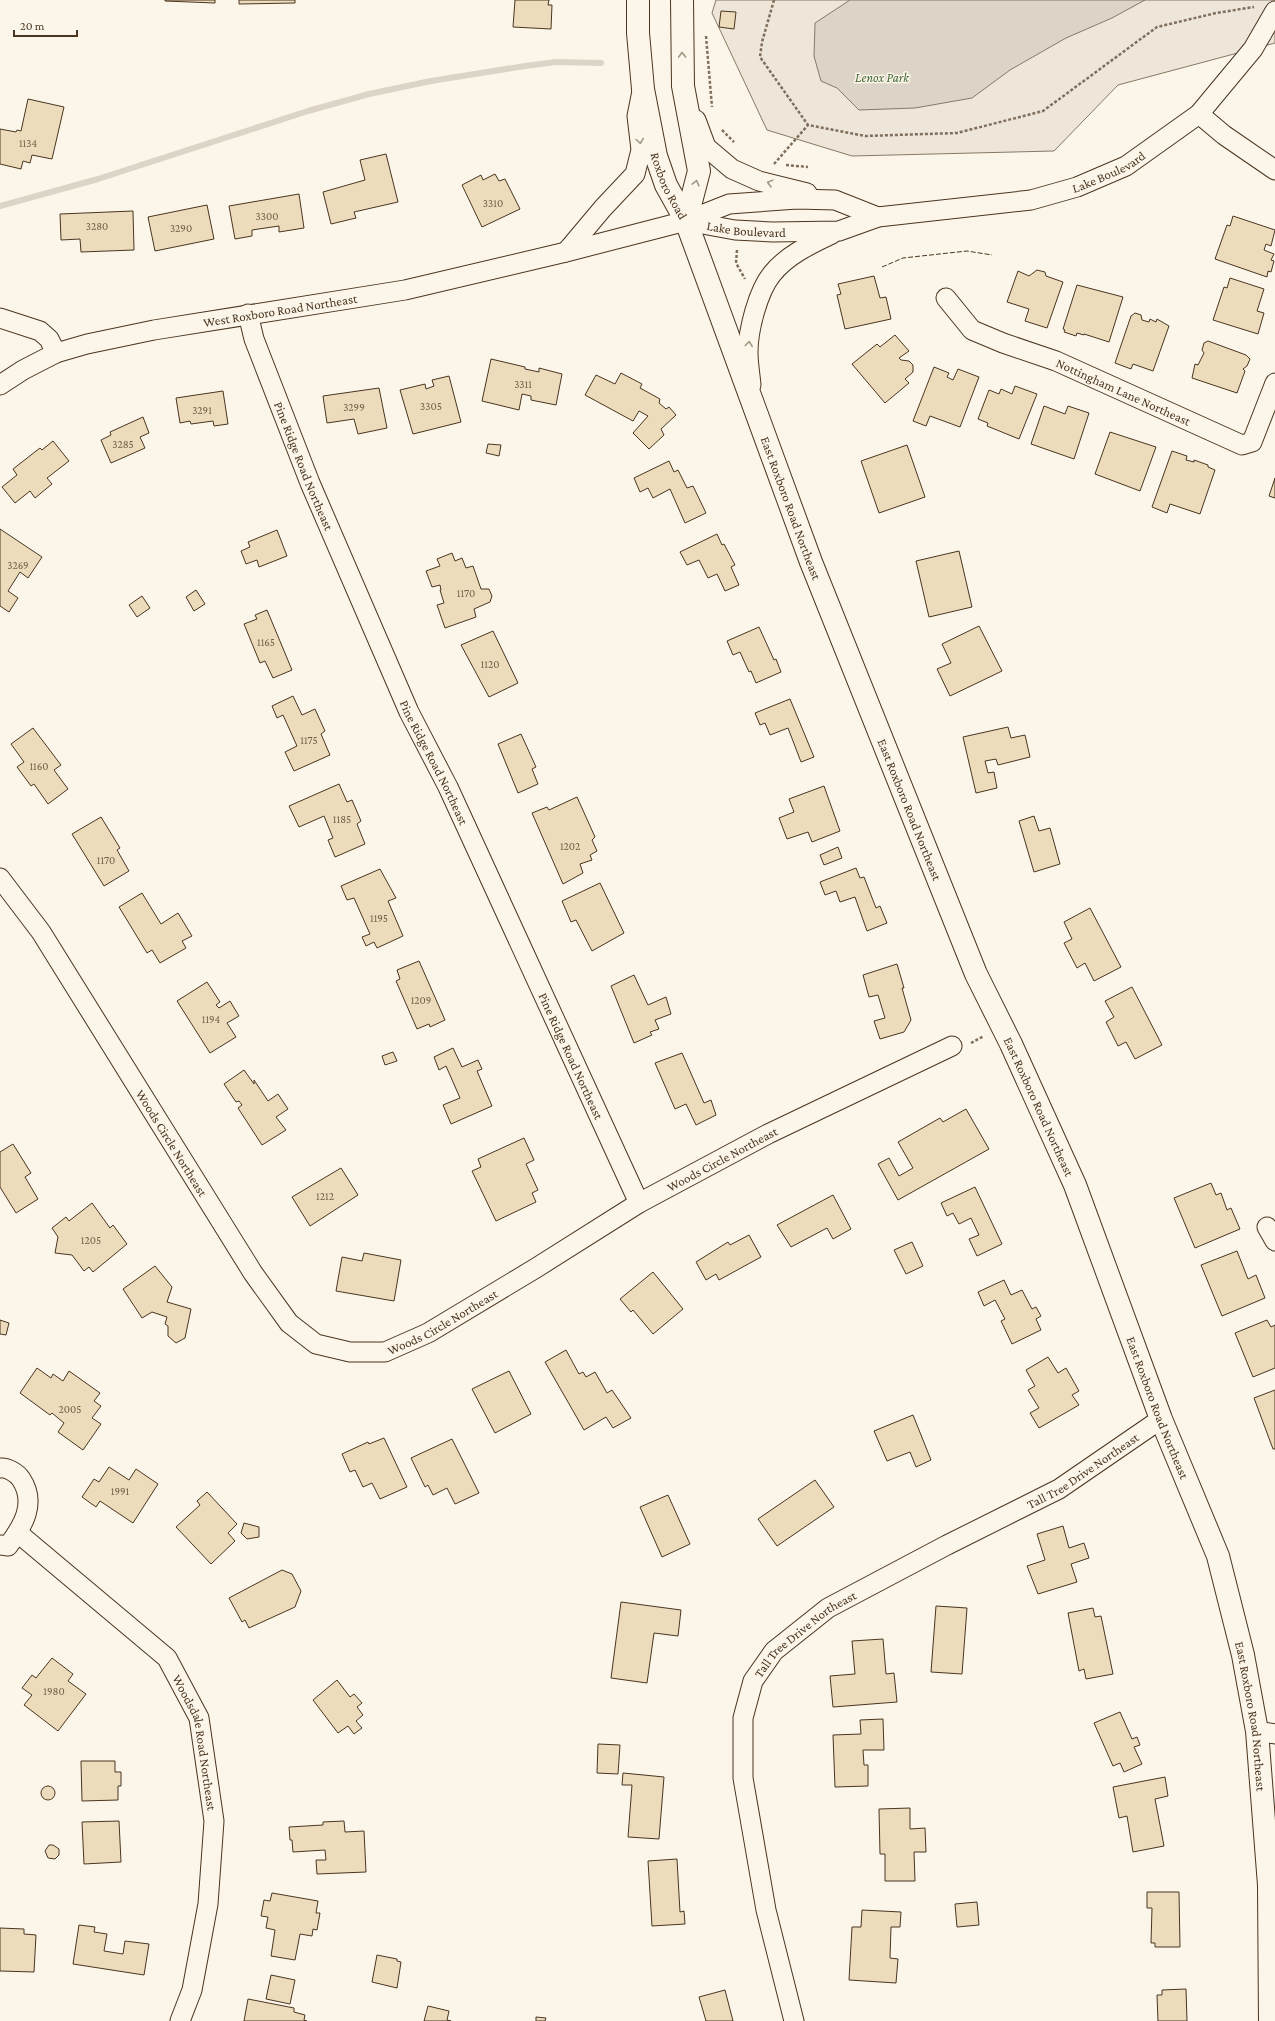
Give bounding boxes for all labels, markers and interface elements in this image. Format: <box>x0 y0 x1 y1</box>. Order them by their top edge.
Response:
scale bar <box>14 12 77 38</box>
text: 20 m <box>20 19 45 33</box>
one-way arrow <box>678 52 687 58</box>
park label: Lenox Park <box>855 70 910 85</box>
house number: 1134 <box>19 137 37 149</box>
one-way arrow <box>635 138 644 144</box>
street label: Lake Boulevard <box>1070 148 1148 196</box>
street label: Roxboro Road <box>647 151 691 222</box>
one-way arrow <box>691 180 699 186</box>
one-way arrow <box>767 180 773 188</box>
house number: 3310 <box>483 197 503 209</box>
house number: 3300 <box>256 210 278 222</box>
street label: Lake Boulevard <box>705 218 786 240</box>
house number: 3280 <box>86 220 108 232</box>
house number: 3290 <box>170 222 192 234</box>
street label: West Roxboro Road Northeast <box>202 291 359 330</box>
one-way arrow <box>744 341 753 347</box>
street label: Nottingham Lane Northeast <box>1054 355 1194 429</box>
house number: 3311 <box>514 378 532 390</box>
street label: Pine Ridge Road Northeast <box>271 399 337 533</box>
house number: 3305 <box>420 400 442 412</box>
house number: 3299 <box>343 401 365 413</box>
house number: 3291 <box>192 404 212 416</box>
street label: East Roxboro Road Northeast <box>758 434 825 583</box>
house number: 3285 <box>112 438 134 450</box>
house number: 3269 <box>7 559 29 571</box>
house number: 1170 <box>457 587 475 599</box>
house number: 1165 <box>257 636 275 648</box>
house number: 1120 <box>481 658 499 670</box>
street label: Pine Ridge Road Northeast <box>397 698 472 828</box>
house number: 1175 <box>300 734 318 746</box>
street label: East Roxboro Road Northeast <box>874 736 945 883</box>
house number: 1160 <box>29 760 49 772</box>
house number: 1185 <box>333 813 351 825</box>
house number: 1202 <box>560 840 580 852</box>
house number: 1170 <box>97 854 115 866</box>
house number: 1195 <box>370 912 388 924</box>
street label: Pine Ridge Road Northeast <box>535 990 607 1122</box>
house number: 1209 <box>411 994 431 1006</box>
house number: 1194 <box>202 1013 221 1025</box>
street label: East Roxboro Road Northeast <box>1001 1034 1077 1179</box>
street label: Woods Circle Northeast <box>133 1087 211 1200</box>
street label: Woods Circle Northeast <box>664 1123 780 1195</box>
house number: 1212 <box>316 1190 334 1202</box>
house number: 1205 <box>81 1234 101 1246</box>
street label: Woods Circle Northeast <box>385 1286 501 1358</box>
street label: East Roxboro Road Northeast <box>1123 1334 1192 1482</box>
house number: 2005 <box>59 1403 81 1415</box>
street label: Tall Tree Drive Northeast <box>1024 1429 1142 1512</box>
house number: 1991 <box>111 1485 130 1497</box>
street label: Tall Tree Drive Northeast <box>751 1587 859 1681</box>
street label: East Roxboro Road Northeast <box>1232 1640 1269 1792</box>
street label: Woodsdale Road Northeast <box>169 1672 219 1812</box>
house number: 1980 <box>43 1685 65 1697</box>

